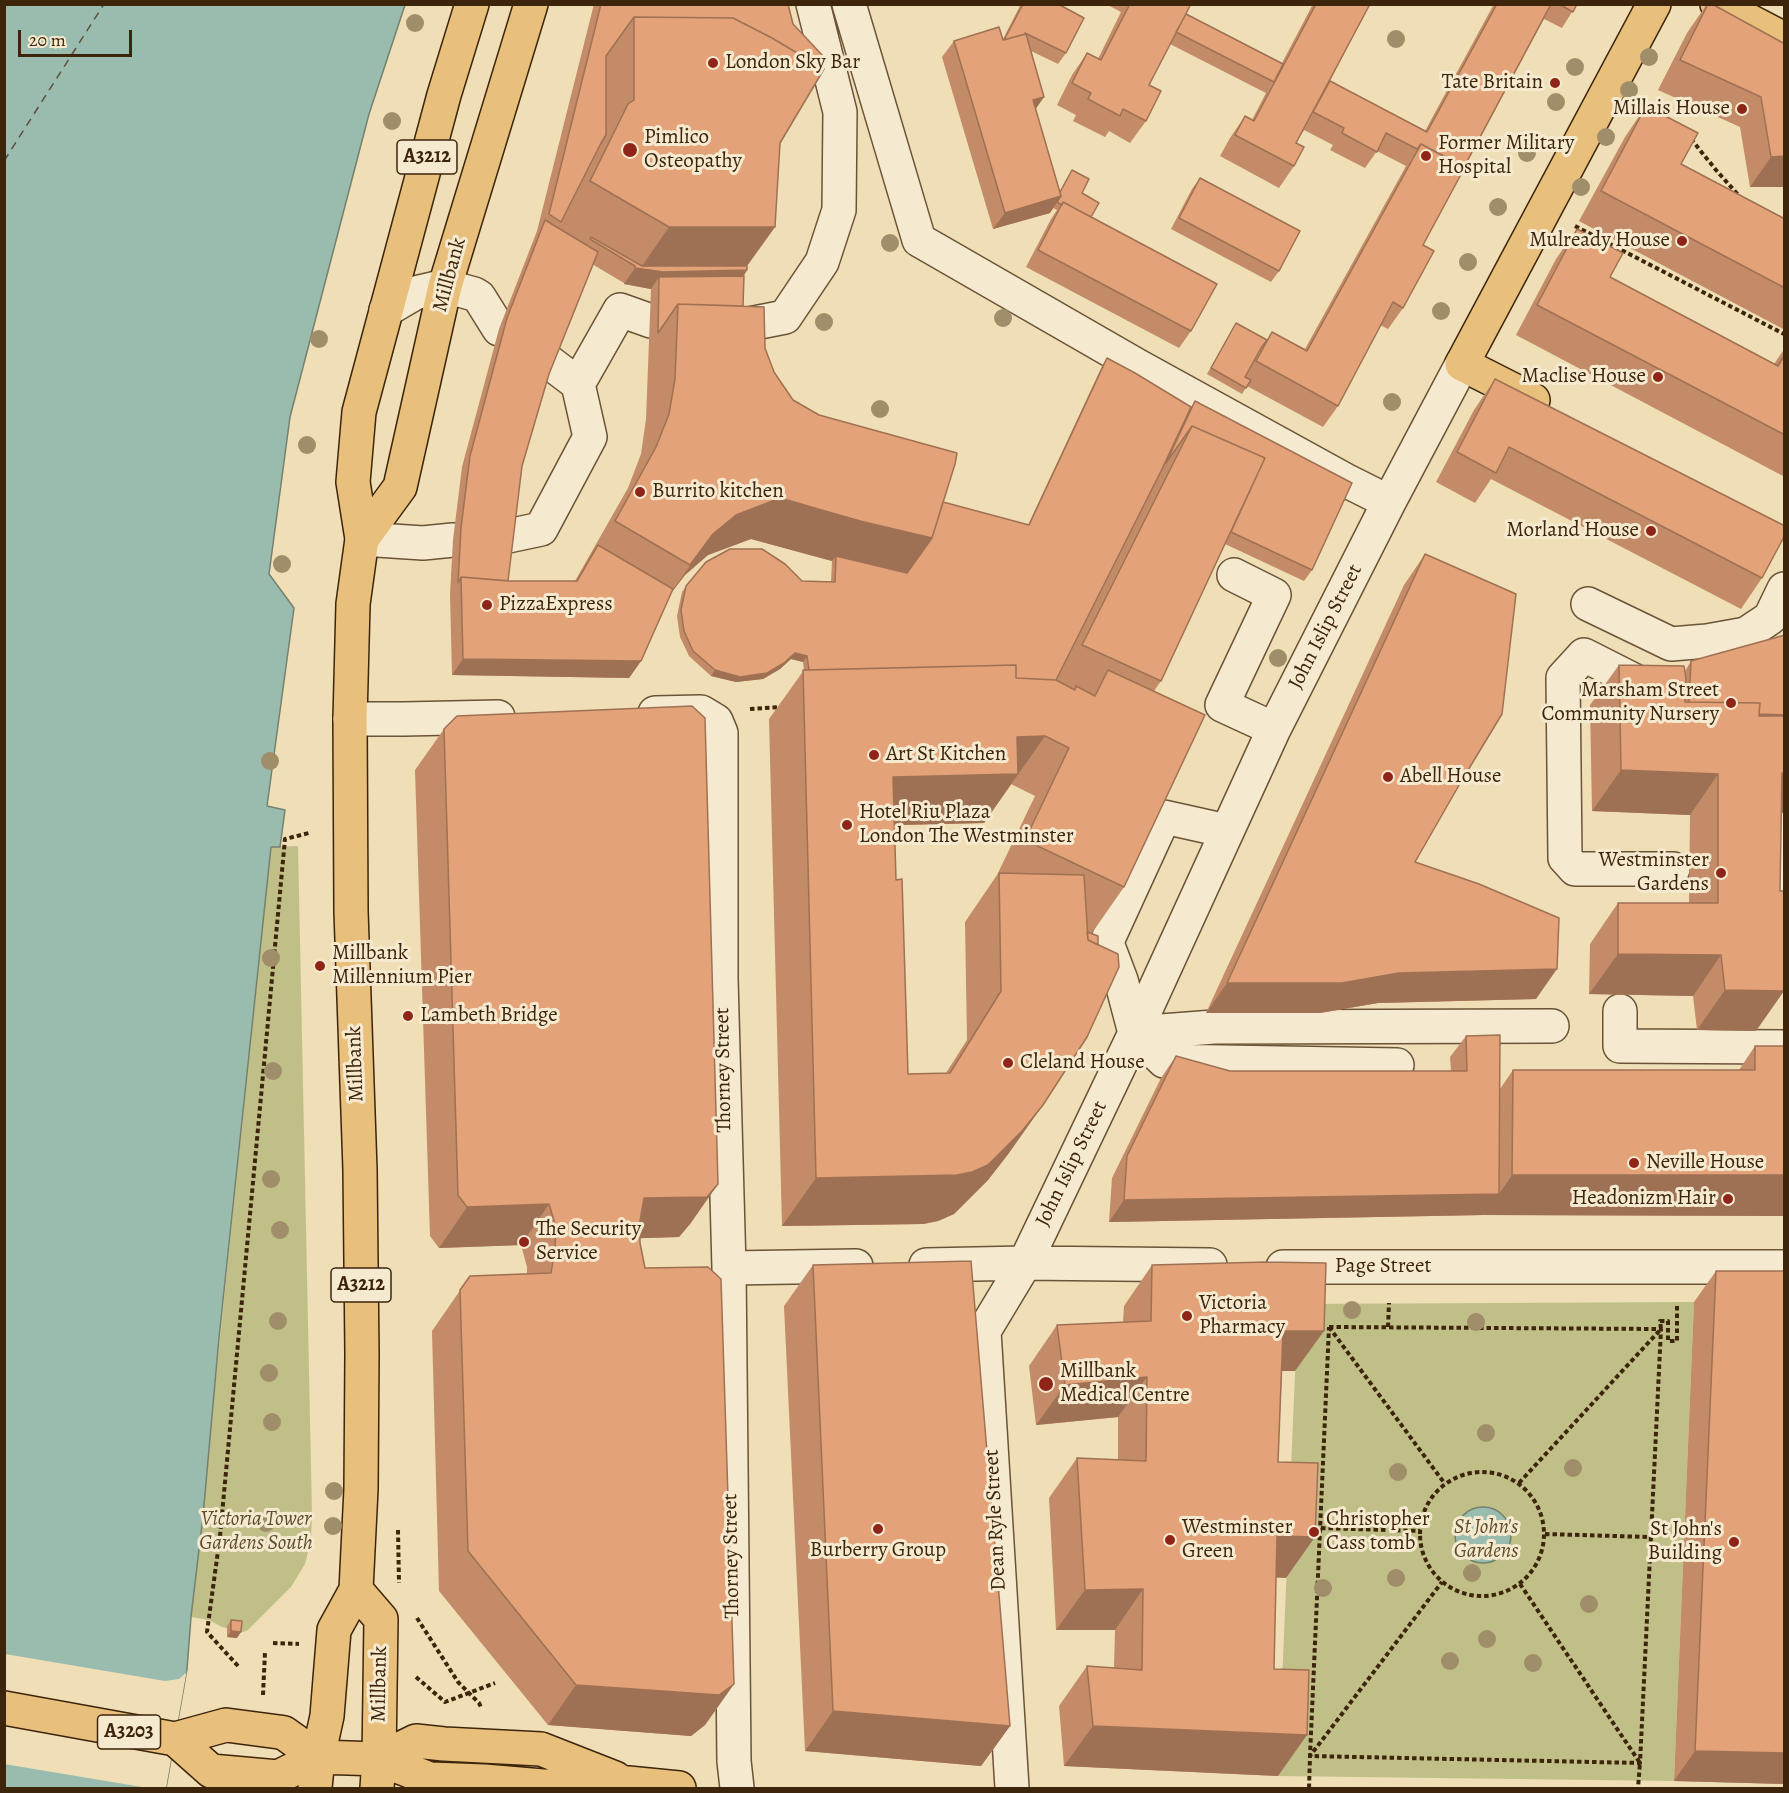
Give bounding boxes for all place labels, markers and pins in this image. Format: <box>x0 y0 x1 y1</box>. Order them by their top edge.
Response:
place label: London Sky Bar <box>725 50 860 76</box>
marker: London Sky Bar <box>706 56 720 70</box>
place label: Tate Britain <box>1442 70 1543 96</box>
marker: Tate Britain <box>1548 76 1562 90</box>
place label: Millais House <box>1613 96 1730 122</box>
marker: Millais House <box>1735 102 1749 116</box>
place label: Pimlico Osteopathy <box>644 125 742 175</box>
place label: Former Military Hospital <box>1438 131 1574 181</box>
marker: Pimlico Osteopathy <box>621 141 639 159</box>
marker: Former Military Hospital <box>1419 149 1433 163</box>
place label: Mulready House <box>1529 228 1670 254</box>
marker: Mulready House <box>1675 234 1689 248</box>
place label: Maclise House <box>1522 364 1646 390</box>
marker: Maclise House <box>1651 370 1665 384</box>
place label: Burrito kitchen <box>652 479 784 505</box>
marker: Burrito kitchen <box>633 485 647 499</box>
place label: Morland House <box>1506 518 1639 544</box>
marker: Morland House <box>1644 524 1658 538</box>
place label: PizzaExpress <box>499 592 613 618</box>
marker: PizzaExpress <box>480 598 494 612</box>
place label: Marsham Street Community Nursery <box>1542 678 1719 728</box>
marker: Marsham Street Community Nursery <box>1724 696 1738 710</box>
place label: Art St Kitchen <box>886 742 1006 768</box>
marker: Art St Kitchen <box>867 748 881 762</box>
place label: Abell House <box>1400 764 1501 790</box>
marker: Abell House <box>1381 770 1395 784</box>
place label: Hotel Riu Plaza London The Westminster <box>859 800 1074 850</box>
marker: Hotel Riu Plaza London The Westminster <box>840 818 854 832</box>
place label: Westminster Gardens <box>1598 848 1709 898</box>
marker: Westminster Gardens <box>1714 866 1728 880</box>
place label: Millbank Millennium Pier <box>332 941 472 991</box>
marker: Millbank Millennium Pier <box>313 959 327 973</box>
place label: Lambeth Bridge <box>420 1003 558 1029</box>
marker: Lambeth Bridge <box>401 1009 415 1023</box>
place label: Cleland House <box>1020 1050 1145 1076</box>
marker: Cleland House <box>1001 1056 1015 1070</box>
place label: Neville House <box>1646 1150 1764 1176</box>
marker: Neville House <box>1627 1156 1641 1170</box>
place label: Headonizm Hair <box>1572 1186 1716 1212</box>
marker: Headonizm Hair <box>1721 1192 1735 1206</box>
place label: The Security Service <box>536 1217 641 1267</box>
marker: The Security Service <box>517 1235 531 1249</box>
place label: Victoria Pharmacy <box>1199 1291 1285 1341</box>
marker: Victoria Pharmacy <box>1180 1309 1194 1323</box>
place label: Millbank Medical Centre <box>1060 1359 1190 1409</box>
marker: Millbank Medical Centre <box>1037 1375 1055 1393</box>
place label: Christopher Cass tomb <box>1326 1507 1430 1557</box>
place label: Westminster Green <box>1182 1515 1293 1565</box>
place label: St John's Building <box>1648 1517 1722 1567</box>
marker: Burberry Group <box>871 1522 885 1536</box>
marker: Christopher Cass tomb <box>1307 1525 1321 1539</box>
marker: Westminster Green <box>1163 1533 1177 1547</box>
marker: St John's Building <box>1727 1535 1741 1549</box>
place label: Burberry Group <box>810 1538 946 1564</box>

